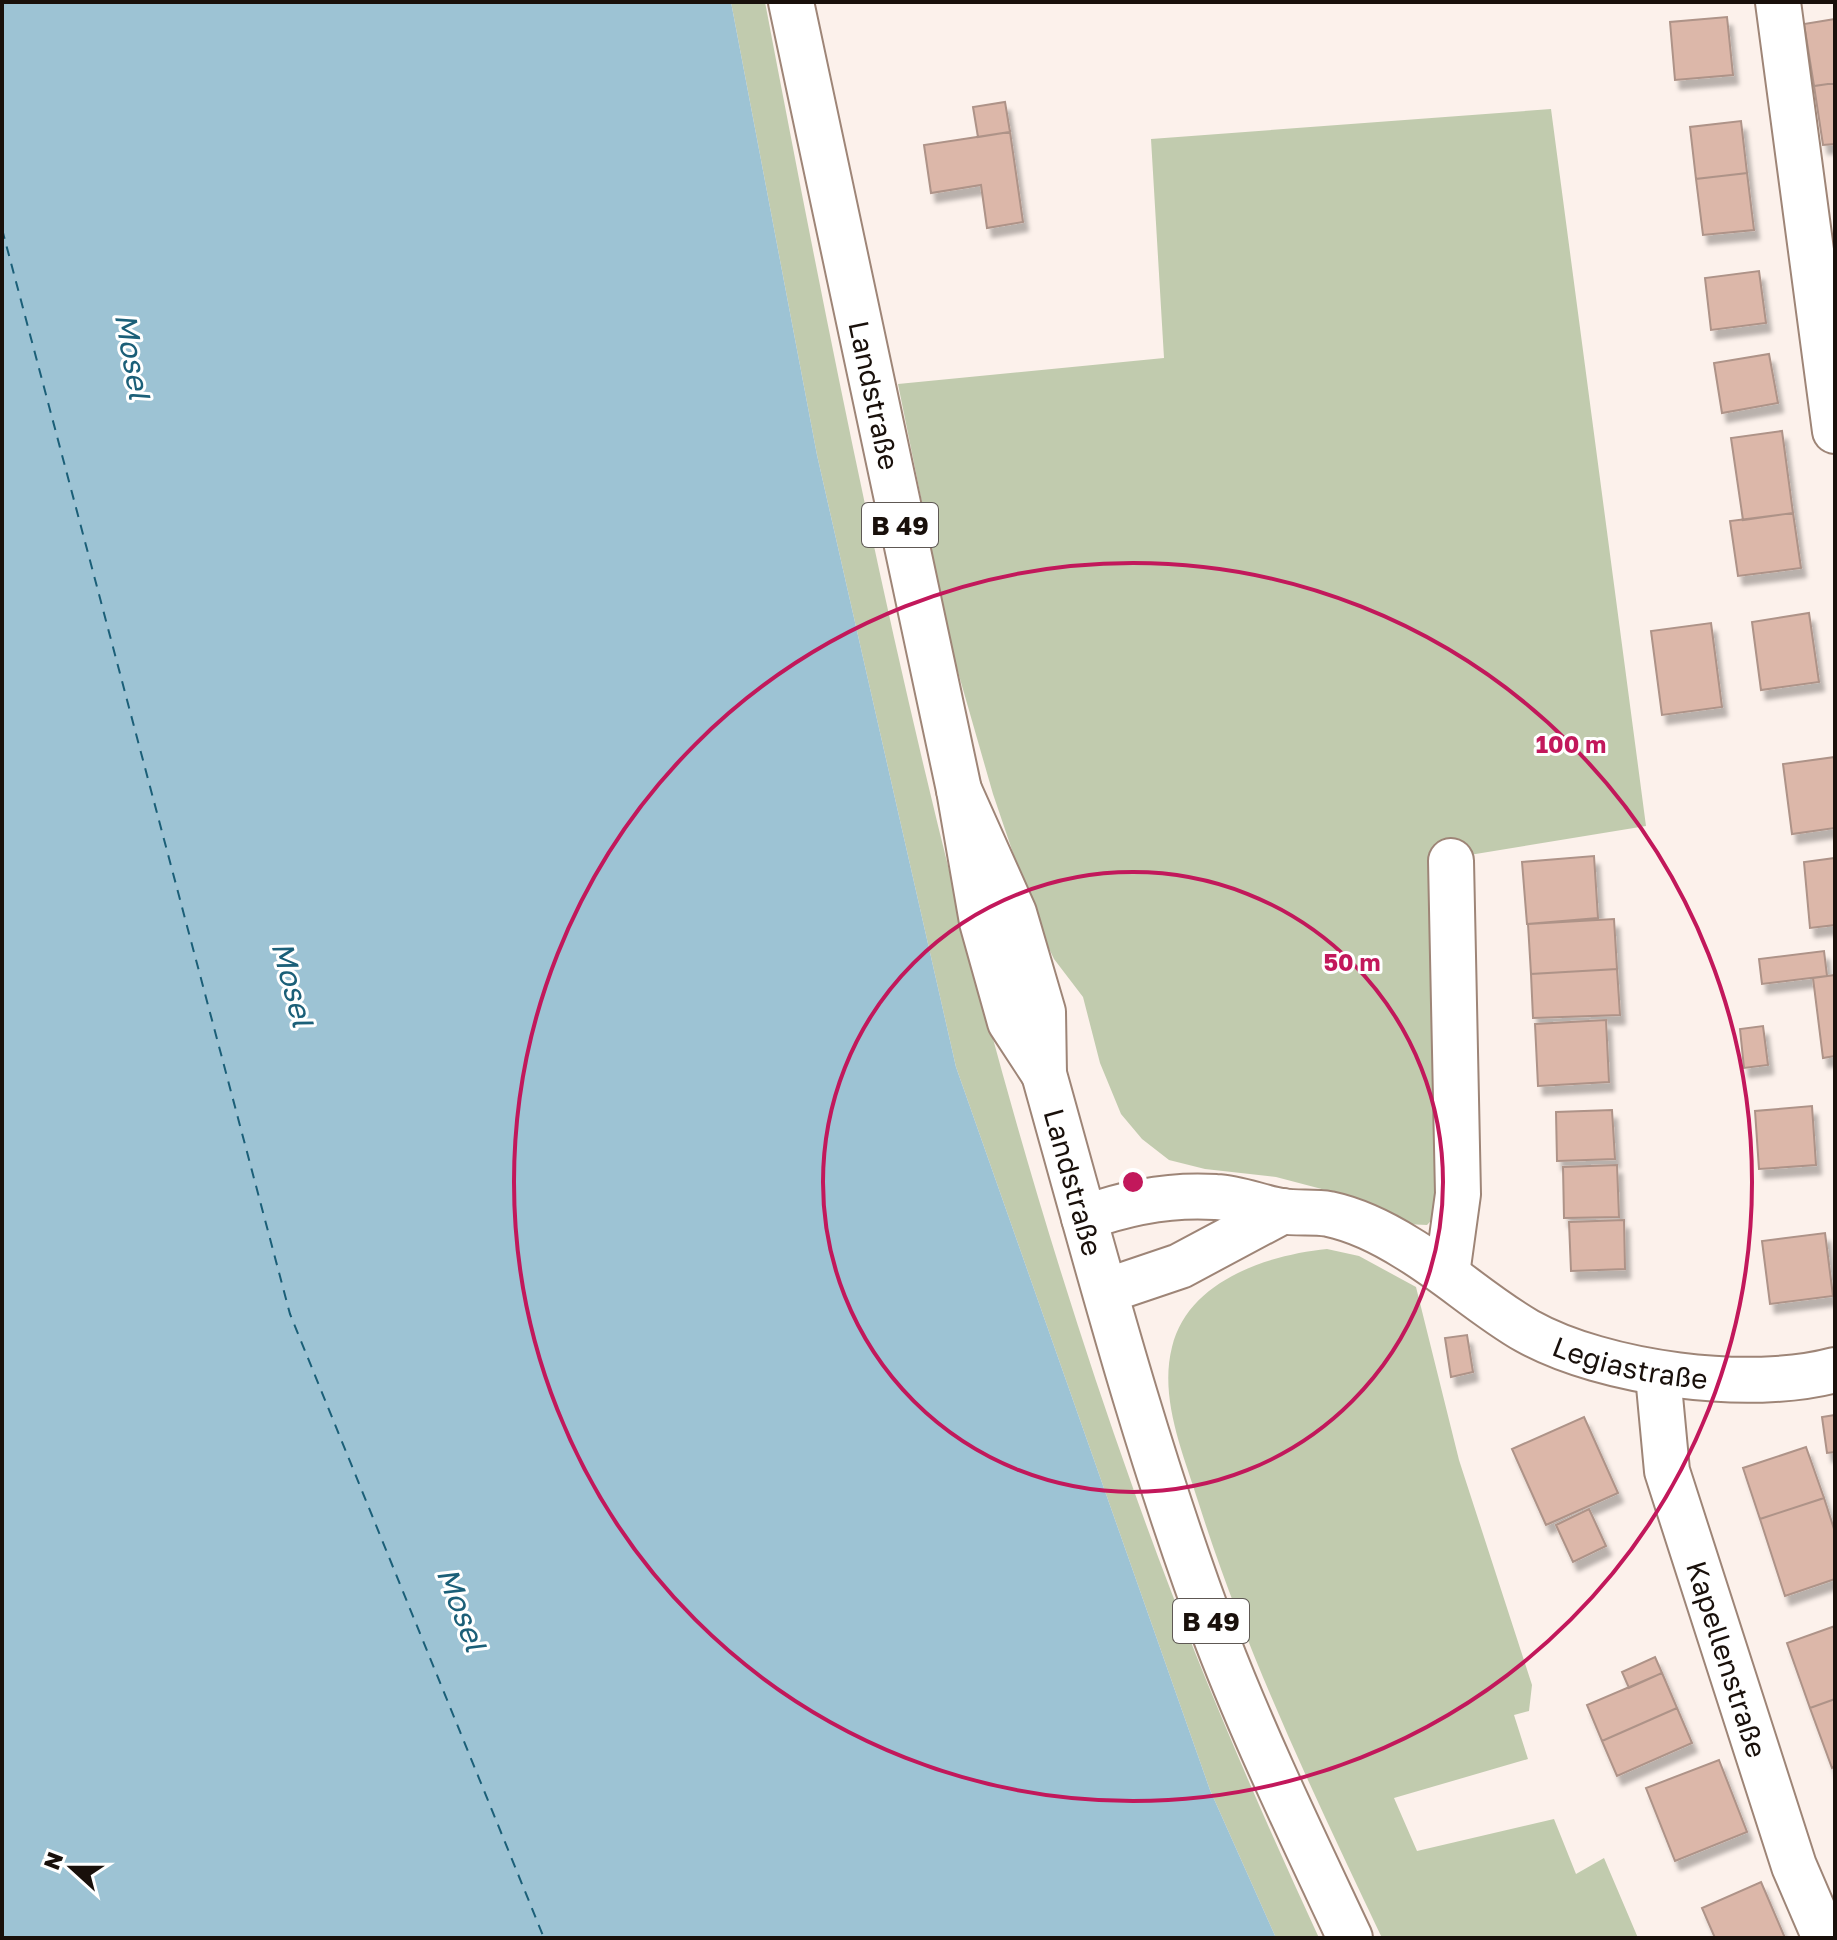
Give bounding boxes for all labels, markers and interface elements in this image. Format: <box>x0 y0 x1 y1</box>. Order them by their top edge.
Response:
water label: Mosel <box>108 310 158 403</box>
street label: Landstraße <box>843 318 907 473</box>
road number: B 49 <box>862 503 938 547</box>
text: 100 m <box>1536 729 1606 758</box>
water label: Mosel <box>264 937 322 1032</box>
text: 50 m <box>1323 947 1381 976</box>
street label: Landstraße <box>1038 1105 1110 1259</box>
centre of rings <box>1119 1168 1147 1196</box>
street label: Legiastraße <box>1548 1329 1709 1395</box>
street label: Kapellenstraße <box>1680 1557 1774 1761</box>
water label: Mosel <box>430 1562 495 1657</box>
road number: B 49 <box>1173 1599 1249 1643</box>
north arrow <box>32 1828 112 1908</box>
text: N <box>37 1848 68 1873</box>

